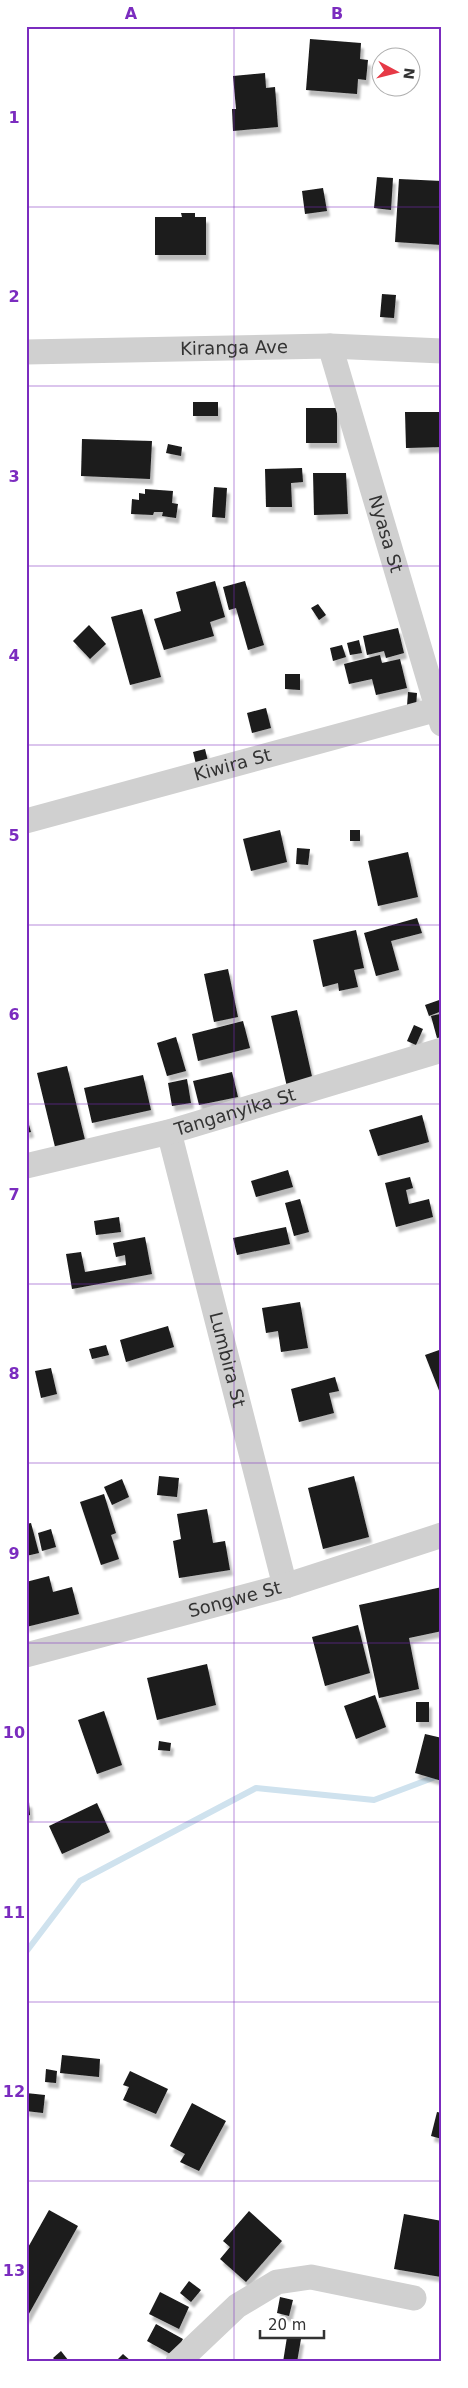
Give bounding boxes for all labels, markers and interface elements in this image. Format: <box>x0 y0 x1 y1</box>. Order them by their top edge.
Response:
text: A <box>125 4 138 23</box>
text: B <box>331 4 343 23</box>
north arrow <box>370 48 420 98</box>
text: N <box>400 67 418 80</box>
text: 1 <box>8 108 20 127</box>
text: 2 <box>8 287 20 306</box>
street label: Kiranga Ave <box>180 336 288 359</box>
text: 3 <box>8 467 20 486</box>
street label: Nyasa St <box>365 493 408 575</box>
text: 4 <box>8 646 20 665</box>
street label: Kiwira St <box>191 744 273 785</box>
text: 5 <box>8 826 20 845</box>
text: 6 <box>8 1005 20 1024</box>
street label: Tanganyika St <box>171 1084 298 1140</box>
text: 7 <box>8 1185 20 1204</box>
street label: Lumbira St <box>205 1310 250 1410</box>
text: 8 <box>8 1364 20 1383</box>
text: 9 <box>8 1544 20 1563</box>
street label: Songwe St <box>186 1576 283 1621</box>
text: 10 <box>3 1723 25 1742</box>
text: 11 <box>3 1903 25 1922</box>
text: 12 <box>3 2082 25 2101</box>
text: 13 <box>3 2261 25 2280</box>
scale bar <box>260 2308 324 2340</box>
text: 20 m <box>268 2316 306 2334</box>

